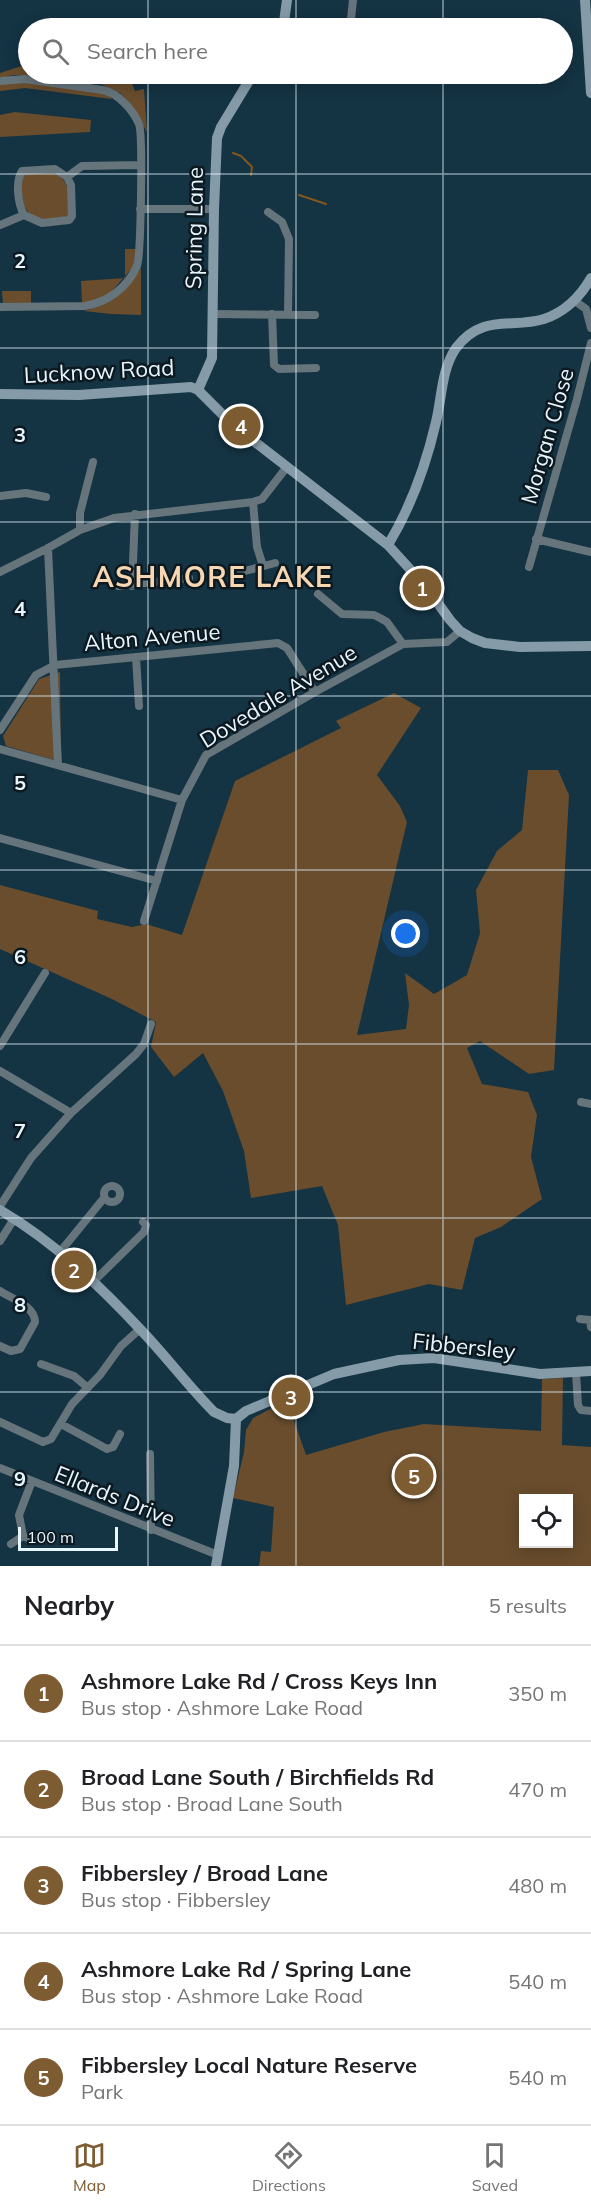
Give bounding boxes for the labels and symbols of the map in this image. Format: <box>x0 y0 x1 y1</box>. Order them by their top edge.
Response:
street label: Spring Lane <box>179 167 209 289</box>
text: 2 <box>14 248 26 273</box>
street label: Lucknow Road <box>23 353 175 389</box>
street label: Morgan Close <box>514 365 580 507</box>
pin: 4 <box>222 404 260 448</box>
text: 3 <box>14 422 26 447</box>
district label: ASHMORE LAKE <box>93 559 333 594</box>
pin: 1 <box>402 566 442 610</box>
text: 4 <box>14 596 26 621</box>
street label: Alton Avenue <box>83 617 221 657</box>
street label: Dovedale Avenue <box>194 638 362 754</box>
text: 5 <box>14 770 26 795</box>
your location <box>391 919 420 948</box>
text: 6 <box>14 944 26 969</box>
text: 7 <box>14 1118 26 1143</box>
pin: 2 <box>54 1248 94 1292</box>
text: 8 <box>14 1292 26 1317</box>
street label: Fibbersley <box>411 1327 517 1365</box>
pin: 3 <box>272 1374 310 1420</box>
pin: 5 <box>394 1454 434 1498</box>
street label: Ellards Drive <box>51 1459 179 1533</box>
text: 9 <box>14 1466 26 1491</box>
scale bar <box>18 1524 118 1552</box>

